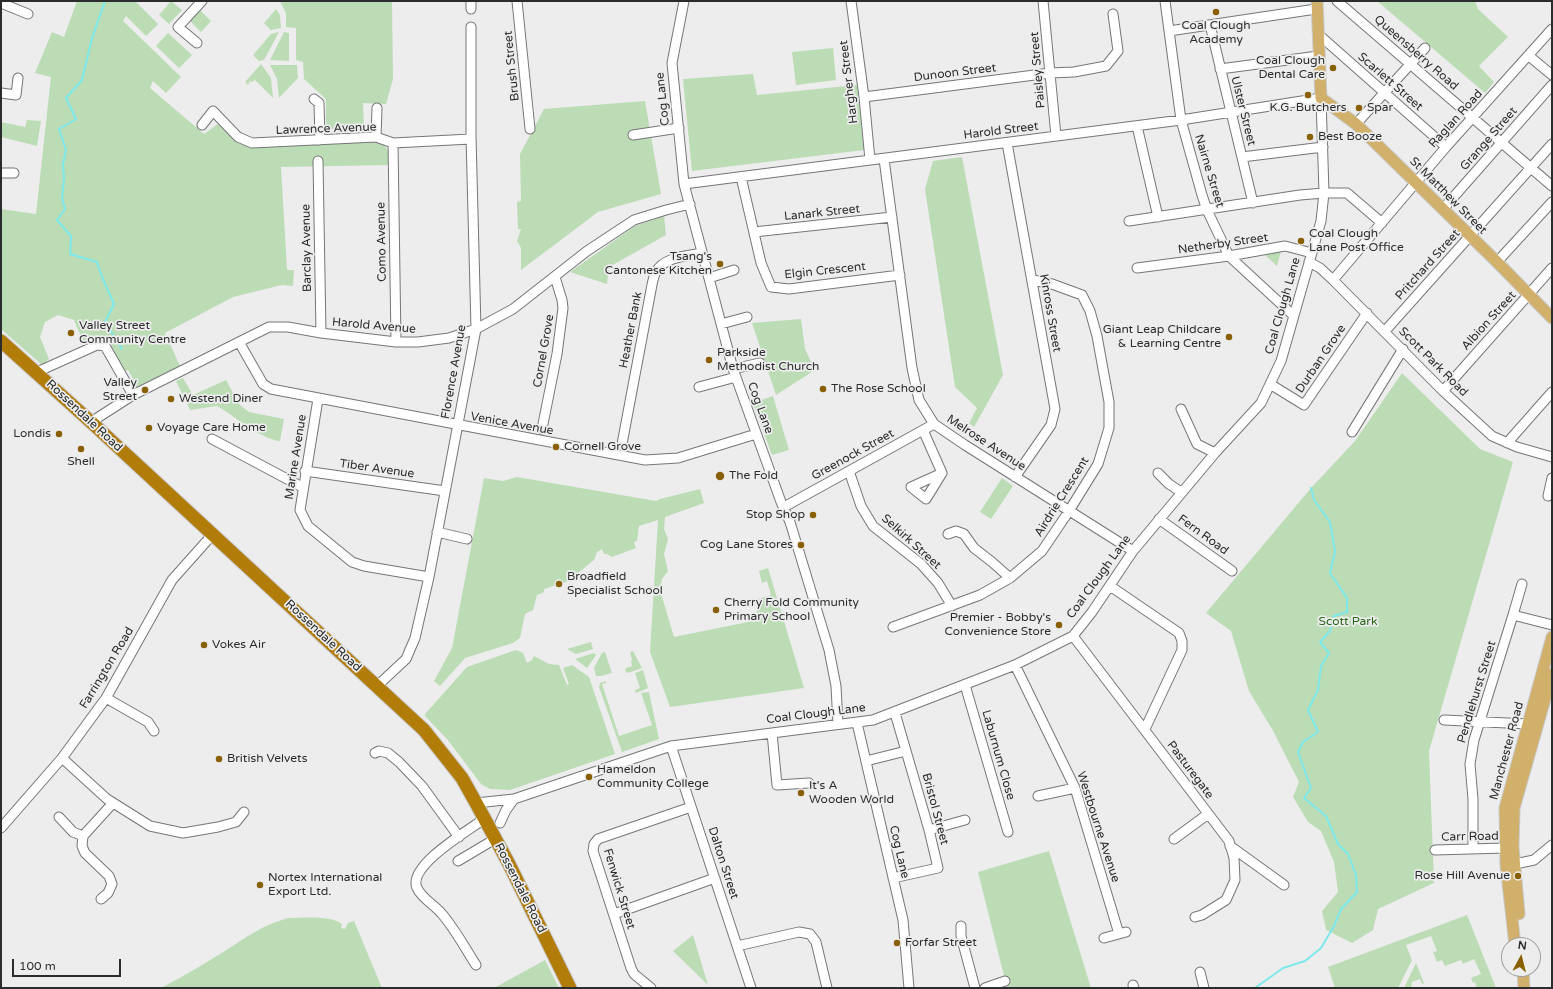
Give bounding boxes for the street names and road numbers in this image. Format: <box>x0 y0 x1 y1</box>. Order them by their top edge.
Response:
street label: Queensberry Road <box>1371 13 1461 93</box>
street label: Brush Street <box>501 30 523 102</box>
street label: Paisley Street <box>1027 31 1049 109</box>
street label: Hargher Street <box>837 39 861 125</box>
street label: Scarlett Street <box>1355 50 1425 114</box>
street label: Dunoon Street <box>913 61 997 85</box>
street label: Cog Lane <box>653 71 673 127</box>
street label: Ulster Street <box>1227 75 1259 147</box>
street label: Raglan Road <box>1426 87 1486 151</box>
street label: Grange Street <box>1457 104 1521 174</box>
street label: Harold Street <box>963 119 1039 143</box>
street label: Lawrence Avenue <box>275 120 377 138</box>
street label: Nairne Street <box>1191 133 1227 209</box>
street label: St Matthew Street <box>1406 154 1490 238</box>
street label: Como Avenue <box>374 202 390 282</box>
street label: Lanark Street <box>783 202 861 224</box>
street label: Barclay Avenue <box>299 204 315 292</box>
street label: Pritchard Street <box>1393 227 1463 303</box>
street label: Netherby Street <box>1177 231 1269 257</box>
street label: Coal Clough Lane <box>1262 256 1304 356</box>
street label: Elgin Crescent <box>784 260 866 282</box>
street label: Kinross Street <box>1036 273 1064 353</box>
street label: Albion Street <box>1459 289 1519 353</box>
street label: Heather Bank <box>617 291 645 369</box>
street label: Cornel Grove <box>530 313 558 389</box>
street label: Harold Avenue <box>331 315 417 337</box>
street label: Durban Grove <box>1293 322 1349 396</box>
street label: Florence Avenue <box>439 324 469 420</box>
street label: Scott Park Road <box>1395 324 1471 400</box>
street label: Rossendale Road <box>43 377 125 455</box>
street label: Cog Lane <box>744 380 776 436</box>
street label: Venice Avenue <box>469 410 555 438</box>
street label: Melrose Avenue <box>944 412 1028 474</box>
street label: Marine Avenue <box>282 413 310 501</box>
street label: Greenock Street <box>809 426 897 484</box>
street label: Airdrie Crescent <box>1032 454 1092 540</box>
street label: Tiber Avenue <box>339 457 415 481</box>
street label: Selkirk Street <box>878 511 944 573</box>
street label: Fern Road <box>1175 512 1231 558</box>
street label: Coal Clough Lane <box>1064 532 1134 622</box>
street label: Rossendale Road <box>282 597 364 675</box>
street label: Farrington Road <box>77 625 137 711</box>
street label: Pendlehurst Street <box>1455 639 1499 745</box>
street label: Manchester Road <box>1487 700 1527 802</box>
street label: Coal Clough Lane <box>766 701 866 727</box>
street label: Laburnum Close <box>978 708 1018 802</box>
street label: Pasturegate <box>1164 738 1216 802</box>
street label: Westbourne Avenue <box>1073 770 1123 884</box>
street label: Bristol Street <box>919 772 951 846</box>
street label: Cog Lane <box>886 824 912 880</box>
street label: Dalton Street <box>705 825 741 901</box>
street label: Carr Road <box>1441 829 1499 845</box>
street label: Rossendale Road <box>491 841 549 935</box>
street label: Fenwick Street <box>600 847 638 931</box>

